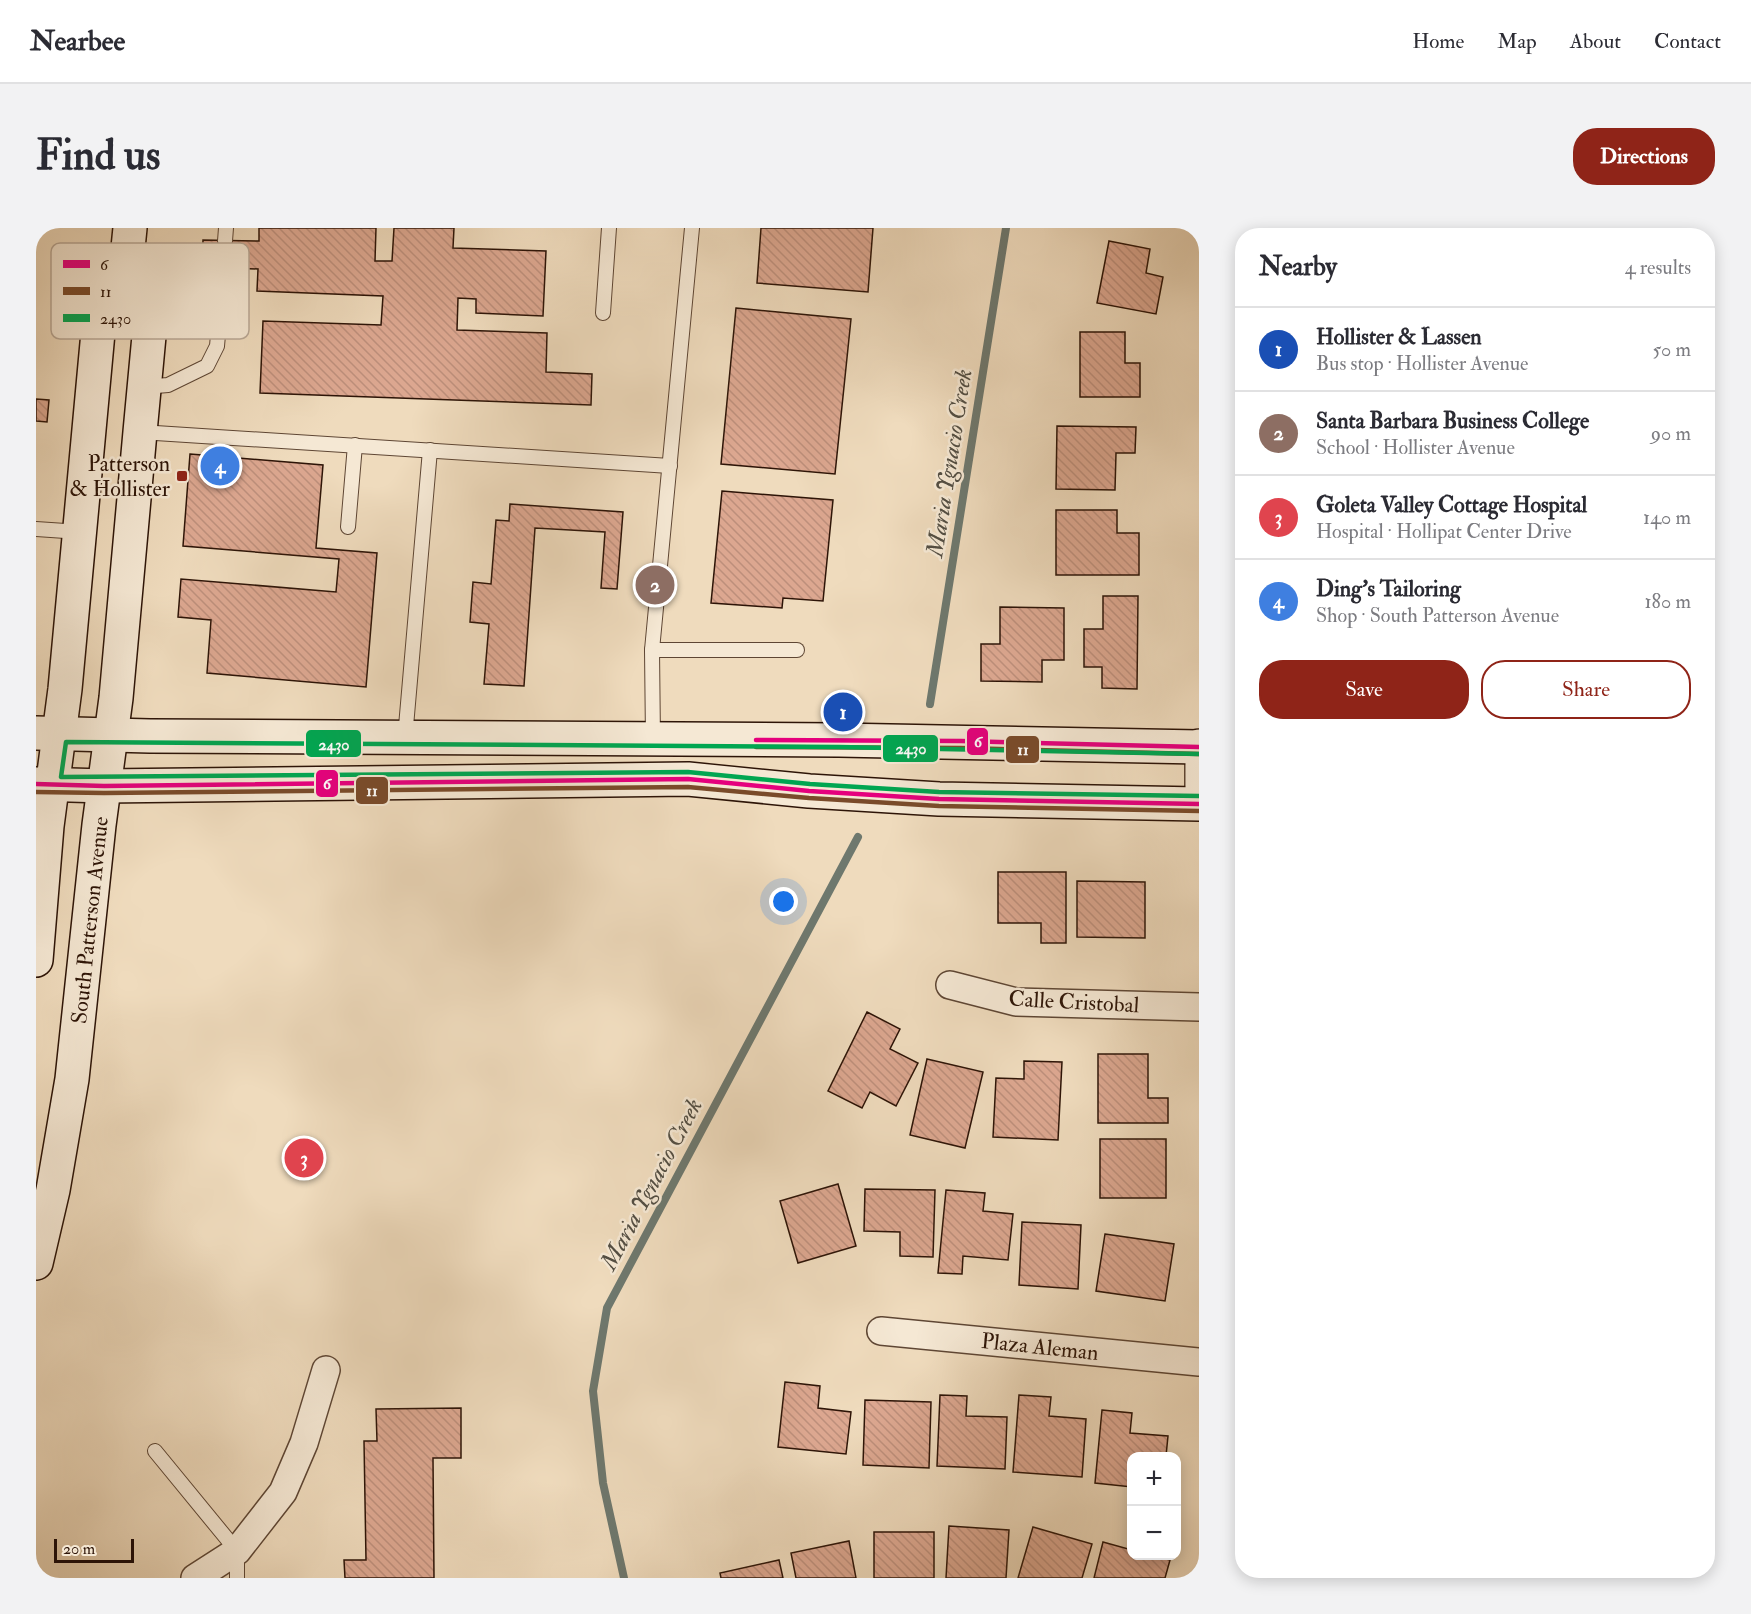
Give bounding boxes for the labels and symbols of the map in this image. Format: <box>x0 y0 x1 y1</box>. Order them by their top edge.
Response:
legend <box>51 243 249 339</box>
text: 6 <box>100 255 109 275</box>
text: 11 <box>100 282 111 302</box>
text: 2430 <box>100 309 131 329</box>
water label: Maria Ygnacio Creek <box>919 367 980 561</box>
pin: 4 <box>200 444 240 488</box>
place label: Patterson & Hollister <box>70 450 171 503</box>
marker: Patterson & Hollister <box>175 469 189 483</box>
pin: 2 <box>636 562 674 608</box>
pin: 1 <box>824 690 862 734</box>
line badge: 6 <box>966 727 989 756</box>
line badge: 2430 <box>305 729 362 758</box>
text: 6 <box>974 732 984 752</box>
line badge: 2430 <box>882 734 939 763</box>
text: 2430 <box>318 735 350 755</box>
line badge: 11 <box>1005 735 1040 764</box>
text: 2430 <box>895 739 927 759</box>
text: 11 <box>1017 740 1029 760</box>
line badge: 6 <box>315 769 339 798</box>
text: 6 <box>323 774 333 794</box>
line badge: 11 <box>355 776 389 805</box>
text: 11 <box>366 781 378 801</box>
street label: South Patterson Avenue <box>65 815 115 1025</box>
your location <box>769 887 798 916</box>
street label: Calle Cristobal <box>1008 985 1140 1019</box>
water label: Maria Ygnacio Creek <box>592 1093 710 1277</box>
pin: 3 <box>284 1136 324 1180</box>
street label: Plaza Aleman <box>980 1327 1100 1367</box>
scale bar <box>54 1536 134 1564</box>

